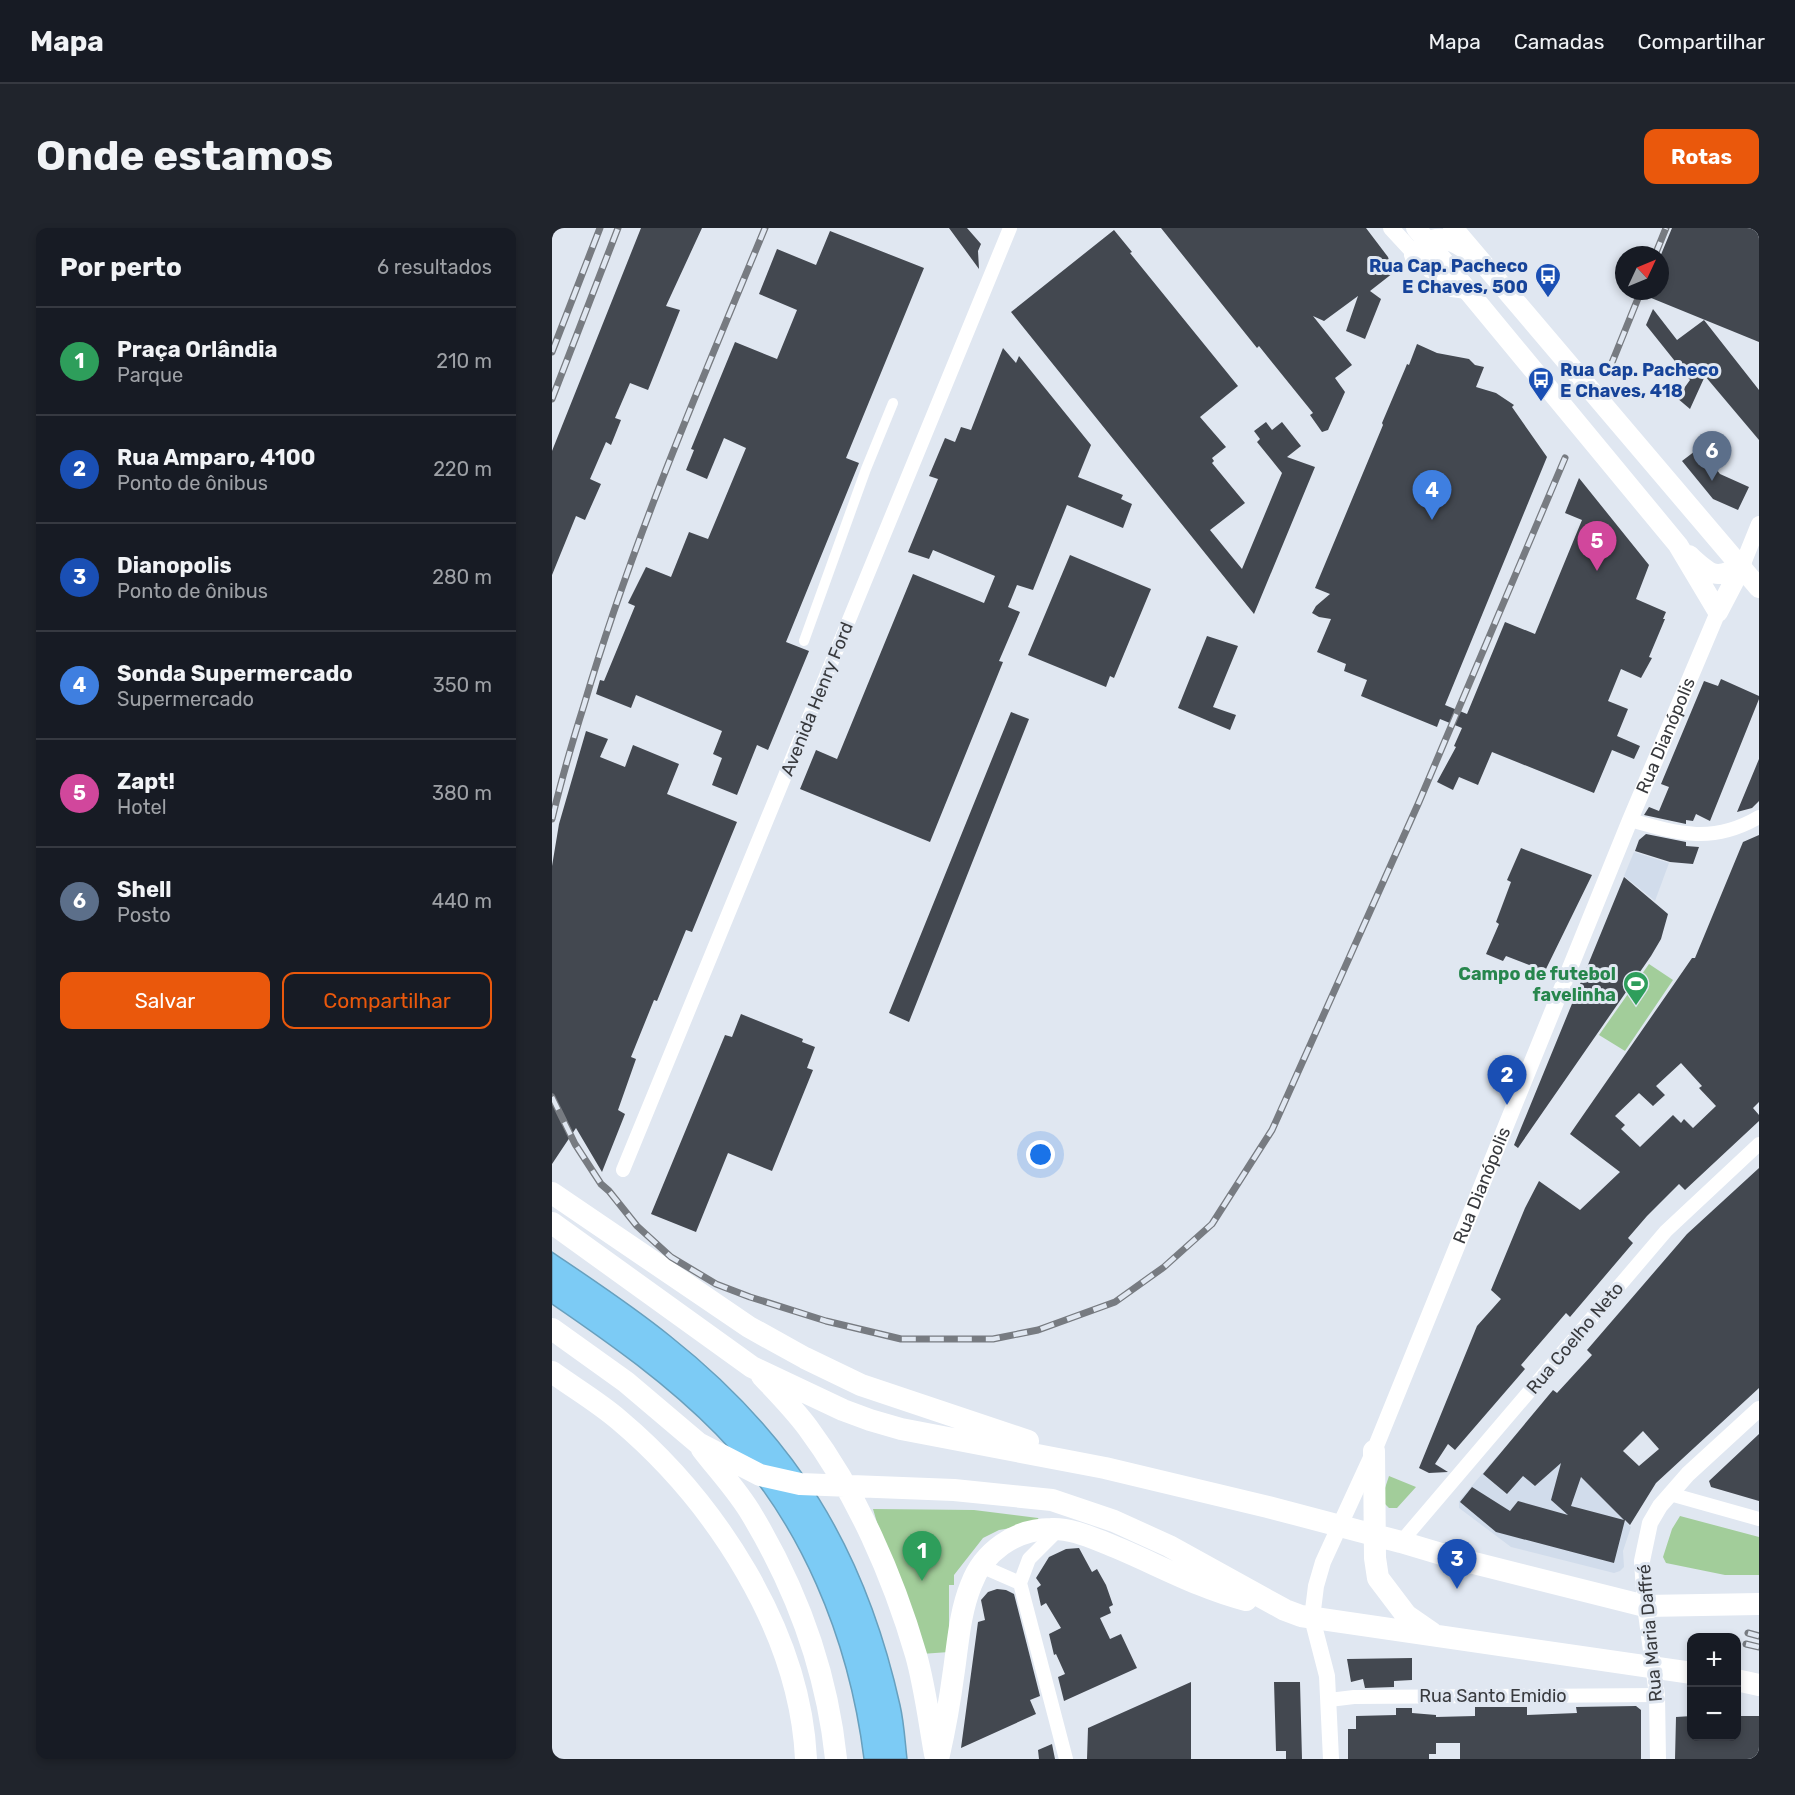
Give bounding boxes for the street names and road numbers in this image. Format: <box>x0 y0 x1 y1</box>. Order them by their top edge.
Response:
street label: Avenida Henry Ford <box>776 619 858 779</box>
street label: Rua Dianópolis <box>1631 674 1700 797</box>
street label: Rua Dianópolis <box>1448 1124 1515 1247</box>
street label: Rua Coelho Neto <box>1522 1278 1628 1398</box>
street label: Rua Maria Daffré <box>1633 1563 1667 1703</box>
street label: Rua Santo Emidio <box>1419 1685 1567 1707</box>

